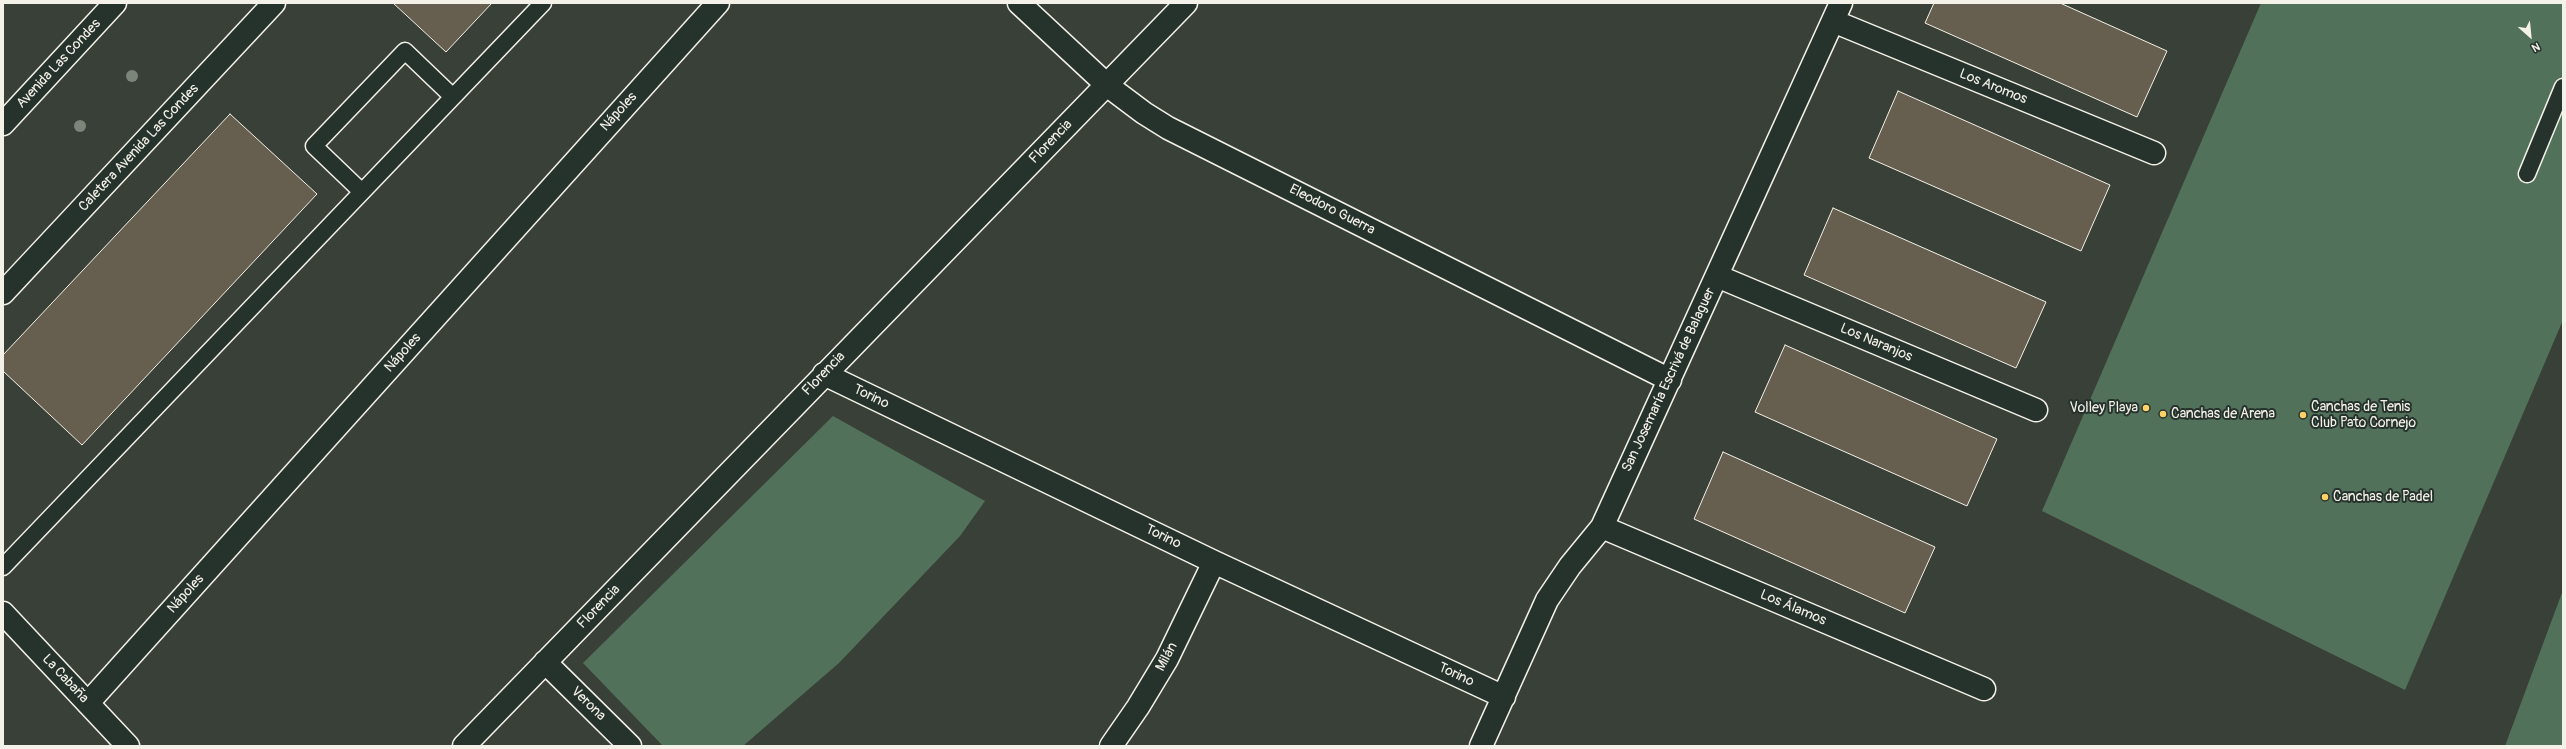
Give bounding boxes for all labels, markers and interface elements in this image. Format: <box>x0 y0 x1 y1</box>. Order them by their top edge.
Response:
street label: Avenida Las Condes <box>13 16 105 112</box>
north arrow <box>2510 16 2550 56</box>
text: N <box>2529 40 2542 55</box>
street label: Los Aromos <box>1957 66 2029 108</box>
street label: Caletera Avenida Las Condes <box>75 81 203 215</box>
street label: Nápoles <box>597 89 641 135</box>
street label: Florencia <box>1026 117 1076 167</box>
street label: Eleodoro Guerra <box>1286 181 1378 239</box>
street label: San Josemaría Escrivá de Balaguer <box>1619 285 1719 475</box>
street label: Los Naranjos <box>1837 320 1915 366</box>
street label: Nápoles <box>381 330 425 376</box>
street label: Florencia <box>799 349 849 399</box>
street label: Torino <box>850 381 892 413</box>
place label: Canchas de Tenis Club Pato Cornejo <box>2311 399 2416 432</box>
place label: Volley Playa <box>2069 400 2138 416</box>
marker: Volley Playa <box>2141 403 2151 413</box>
place label: Canchas de Arena <box>2171 406 2275 422</box>
marker: Canchas de Arena <box>2158 409 2168 419</box>
marker: Canchas de Tenis Club Pato Cornejo <box>2298 410 2308 420</box>
place label: Canchas de Padel <box>2333 489 2433 505</box>
marker: Canchas de Padel <box>2320 492 2330 502</box>
street label: Torino <box>1142 521 1184 553</box>
street label: Nápoles <box>164 571 208 617</box>
street label: Florencia <box>574 582 624 632</box>
street label: Los Álamos <box>1757 587 1829 629</box>
street label: Milán <box>1152 640 1182 674</box>
street label: La Cabaña <box>38 651 92 707</box>
street label: Torino <box>1435 659 1477 691</box>
street label: Verona <box>567 683 609 725</box>

